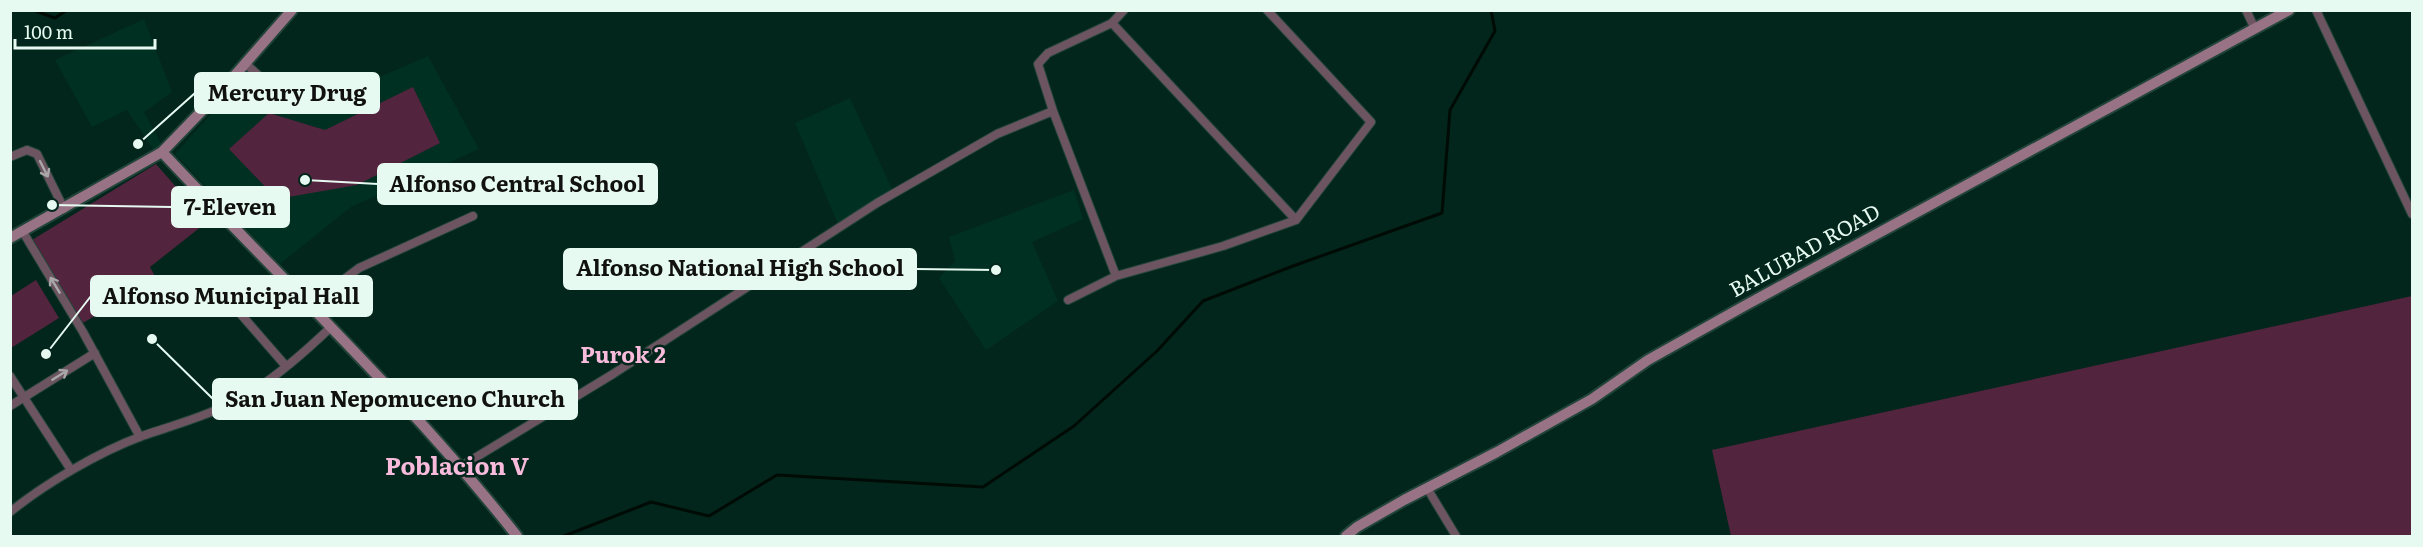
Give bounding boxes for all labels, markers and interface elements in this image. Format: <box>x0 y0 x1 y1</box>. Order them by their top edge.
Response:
scale bar <box>15 12 154 50</box>
text: 100 m <box>24 18 73 45</box>
callout: Mercury Drug <box>195 73 379 113</box>
text: Mercury Drug <box>207 75 367 108</box>
one-way arrow <box>38 159 50 177</box>
callout: Alfonso Central School <box>378 164 657 204</box>
text: Alfonso Central School <box>389 166 645 199</box>
callout: 7-Eleven <box>172 187 289 227</box>
text: 7-Eleven <box>183 189 277 222</box>
street label: BALUBAD ROAD <box>1723 194 1885 303</box>
callout: Alfonso National High School <box>564 249 916 289</box>
text: Alfonso National High School <box>576 250 904 283</box>
one-way arrow <box>48 276 61 293</box>
callout: Alfonso Municipal Hall <box>91 276 372 316</box>
text: Alfonso Municipal Hall <box>102 278 360 311</box>
district label: Purok 2 <box>580 337 666 370</box>
one-way arrow <box>51 369 68 381</box>
callout: San Juan Nepomuceno Church <box>213 379 577 419</box>
text: San Juan Nepomuceno Church <box>225 381 565 414</box>
district label: Poblacion V <box>385 447 529 482</box>

